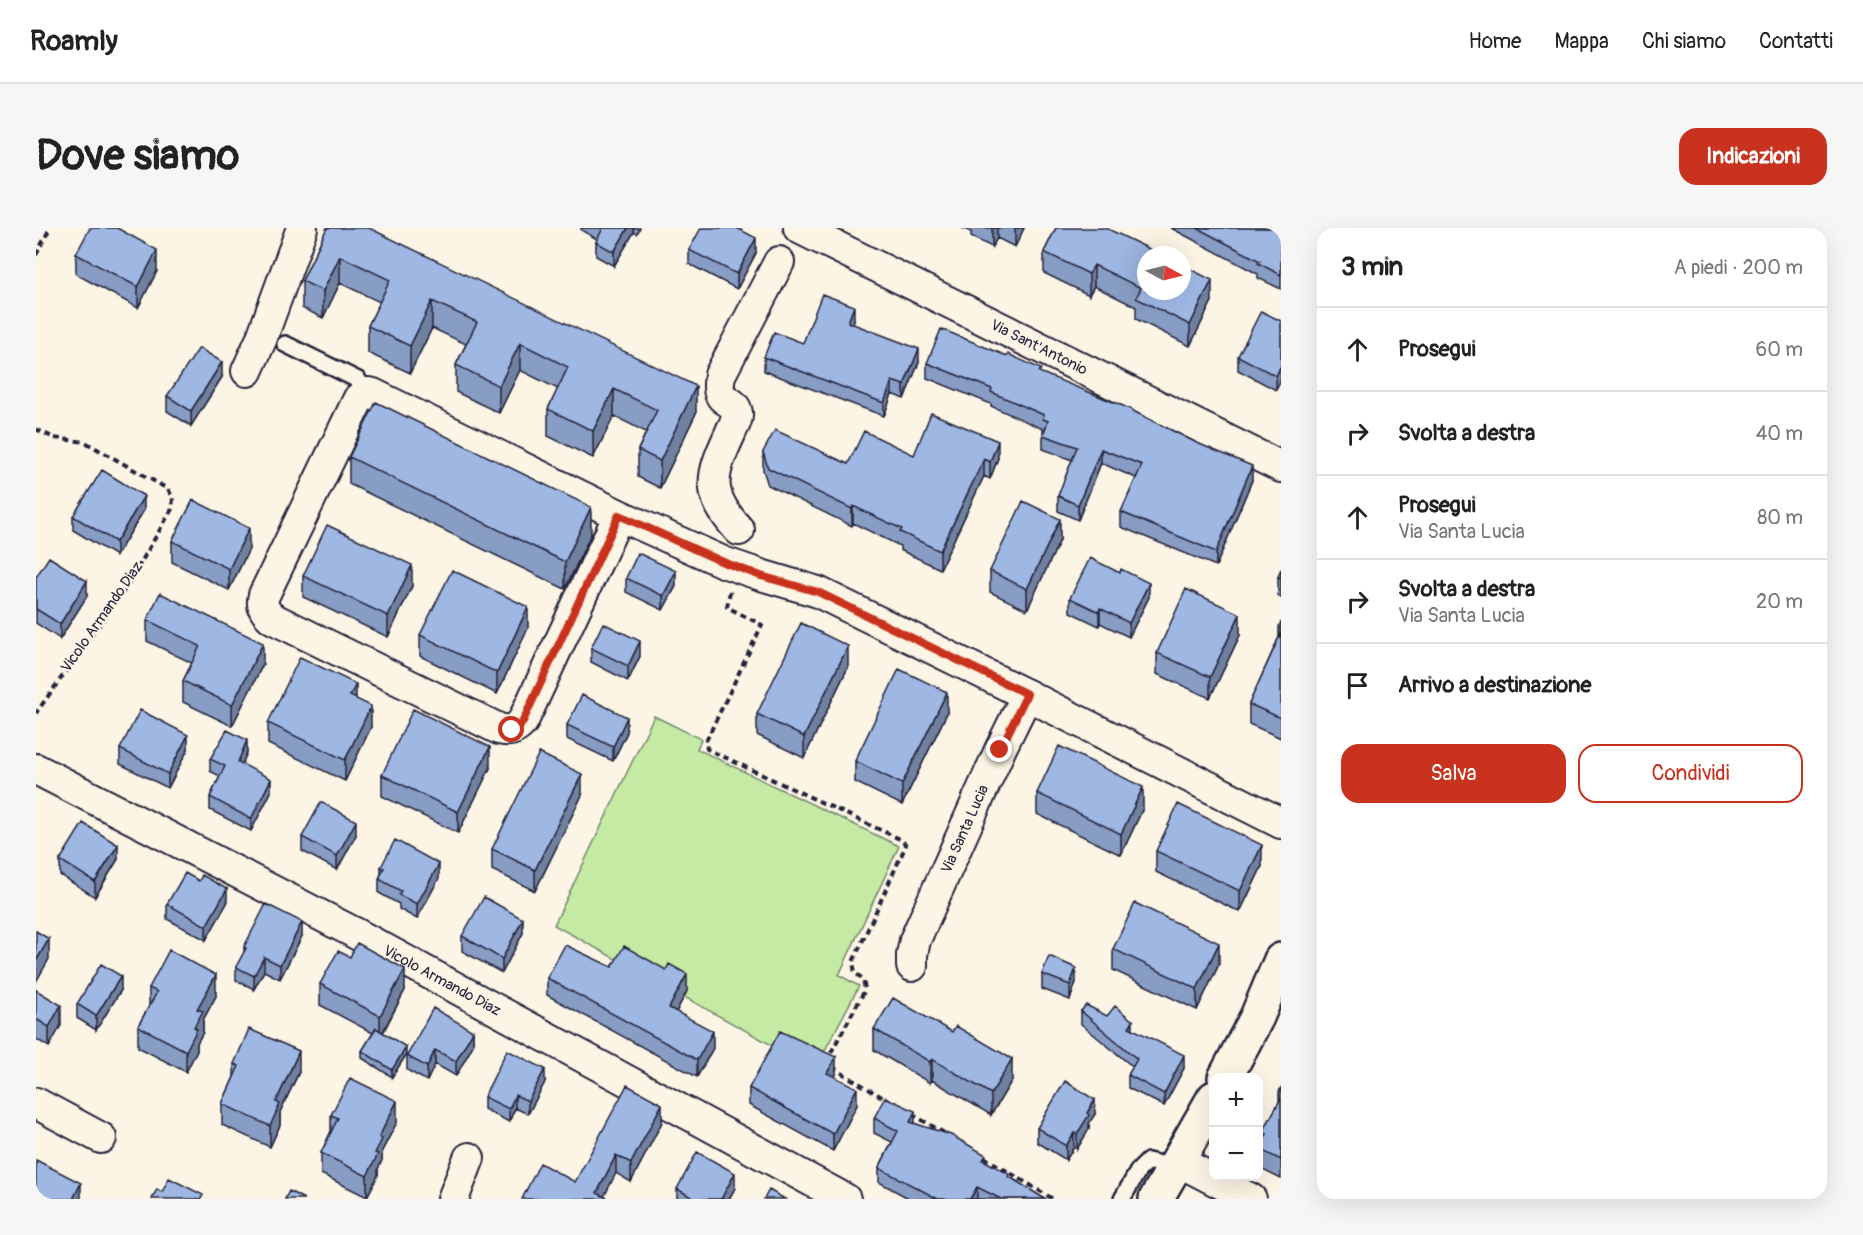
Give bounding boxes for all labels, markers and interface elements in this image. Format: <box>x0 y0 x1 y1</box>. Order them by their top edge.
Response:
text: Roamly <box>30 24 118 59</box>
text: Home <box>1468 28 1521 55</box>
text: Mappa <box>1554 28 1609 55</box>
text: Chi siamo <box>1642 28 1726 55</box>
text: Contatti <box>1759 28 1833 55</box>
button: Indicazioni <box>1679 128 1827 185</box>
text: Dove siamo <box>36 130 239 182</box>
north arrow <box>1137 246 1191 300</box>
text: 3 min <box>1341 251 1403 283</box>
text: A piedi · 200 m <box>1674 255 1803 280</box>
street label: Via Sant'Antonio <box>987 315 1091 379</box>
icon: ahead <box>1341 333 1374 366</box>
text: Prosegui <box>1398 335 1476 363</box>
text: 60 m <box>1756 337 1803 362</box>
icon: right <box>1341 417 1374 450</box>
text: Svolta a destra <box>1398 419 1535 447</box>
text: 40 m <box>1756 421 1803 446</box>
text: Prosegui <box>1398 491 1476 519</box>
icon: ahead <box>1341 501 1374 534</box>
text: 80 m <box>1757 505 1803 530</box>
text: Via Santa Lucia <box>1398 519 1525 544</box>
street label: Vicolo Armando Diaz <box>57 558 147 676</box>
text: Svolta a destra <box>1398 575 1535 603</box>
icon: right <box>1341 585 1374 618</box>
text: 20 m <box>1756 589 1803 614</box>
text: Via Santa Lucia <box>1398 603 1525 628</box>
icon: arrive <box>1341 669 1374 702</box>
text: Arrivo a destinazione <box>1398 671 1591 699</box>
route start <box>498 716 524 742</box>
route end <box>986 736 1012 762</box>
button: Salva <box>1341 744 1566 803</box>
button: Condividi <box>1578 744 1803 803</box>
street label: Via Santa Lucia <box>937 782 993 876</box>
street label: Vicolo Armando Diaz <box>380 941 505 1020</box>
map controls <box>1209 1073 1263 1181</box>
button: + <box>1209 1073 1263 1127</box>
button: − <box>1209 1127 1263 1181</box>

